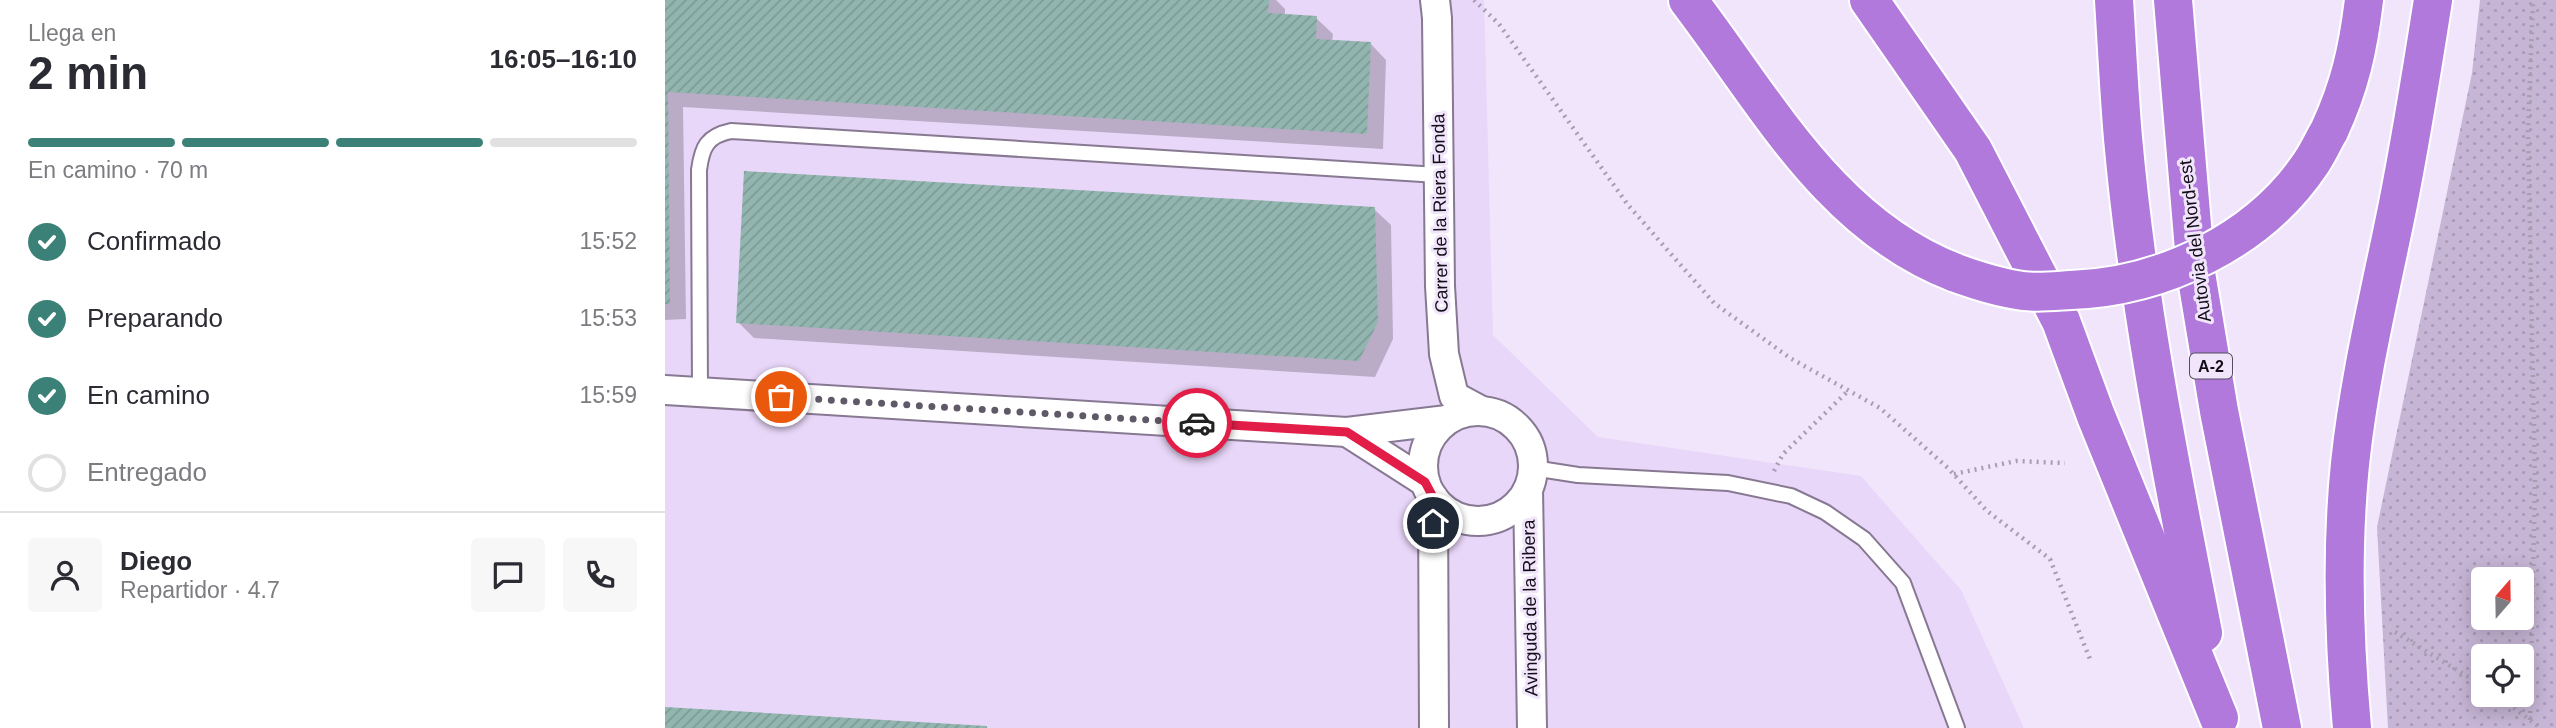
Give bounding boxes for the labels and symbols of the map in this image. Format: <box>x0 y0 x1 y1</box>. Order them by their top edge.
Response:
street label: Carrer de la Riera Fonda <box>1428 112 1452 313</box>
street label: Autovia del Nord-est <box>2175 159 2215 323</box>
road number: A-2 <box>2190 354 2232 378</box>
pin <box>751 367 811 427</box>
courier <box>1162 388 1232 458</box>
pin <box>1403 493 1463 553</box>
street label: Avinguda de la Ribera <box>1518 518 1542 697</box>
north arrow <box>2471 567 2534 630</box>

